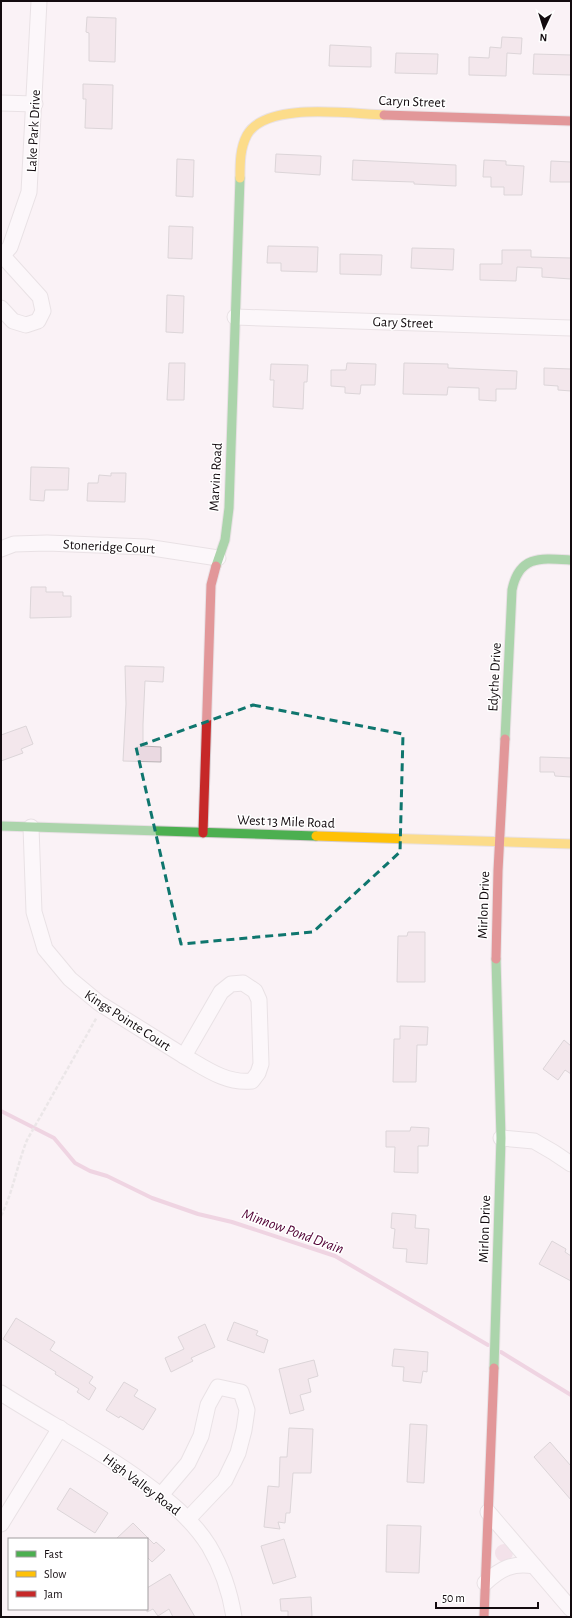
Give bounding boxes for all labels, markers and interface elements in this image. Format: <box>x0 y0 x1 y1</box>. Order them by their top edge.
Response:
north arrow <box>524 8 564 48</box>
text: N <box>539 32 548 43</box>
street label: Lake Park Drive <box>25 89 43 173</box>
street label: Caryn Street <box>378 94 446 110</box>
street label: Gary Street <box>372 315 434 331</box>
street label: Marvin Road <box>207 442 225 512</box>
street label: Stoneridge Court <box>63 538 156 556</box>
street label: Edythe Drive <box>486 642 504 712</box>
street label: West 13 Mile Road <box>237 813 335 831</box>
street label: Mirlon Drive <box>476 871 492 939</box>
street label: Kings Pointe Court <box>82 988 174 1054</box>
street label: Mirlon Drive <box>477 1195 493 1263</box>
water label: Minnow Pond Drain <box>240 1206 346 1257</box>
street label: High Valley Road <box>100 1451 183 1518</box>
legend <box>8 1538 148 1610</box>
text: Fast <box>44 1548 63 1560</box>
text: Slow <box>44 1568 66 1580</box>
scale bar <box>436 1584 538 1610</box>
text: Jam <box>44 1588 63 1600</box>
text: 50 m <box>442 1592 465 1604</box>

